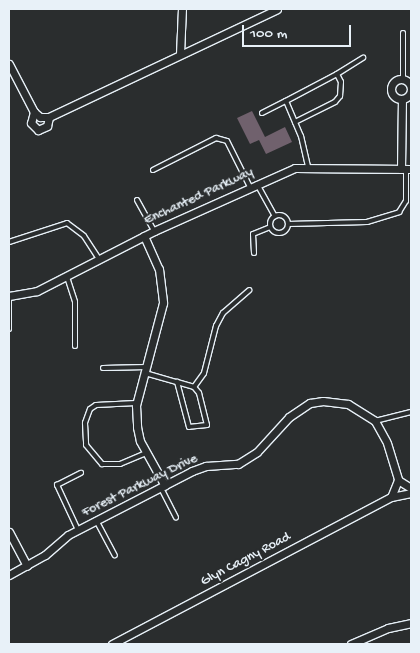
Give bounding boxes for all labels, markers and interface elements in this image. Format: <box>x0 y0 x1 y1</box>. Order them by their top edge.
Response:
scale bar <box>245 15 354 47</box>
text: 100 m <box>250 25 287 43</box>
street label: Enchanted Parkway <box>142 164 256 230</box>
street label: Forest Parkway Drive <box>79 451 201 521</box>
street label: Glyn Cagny Road <box>198 529 294 591</box>

